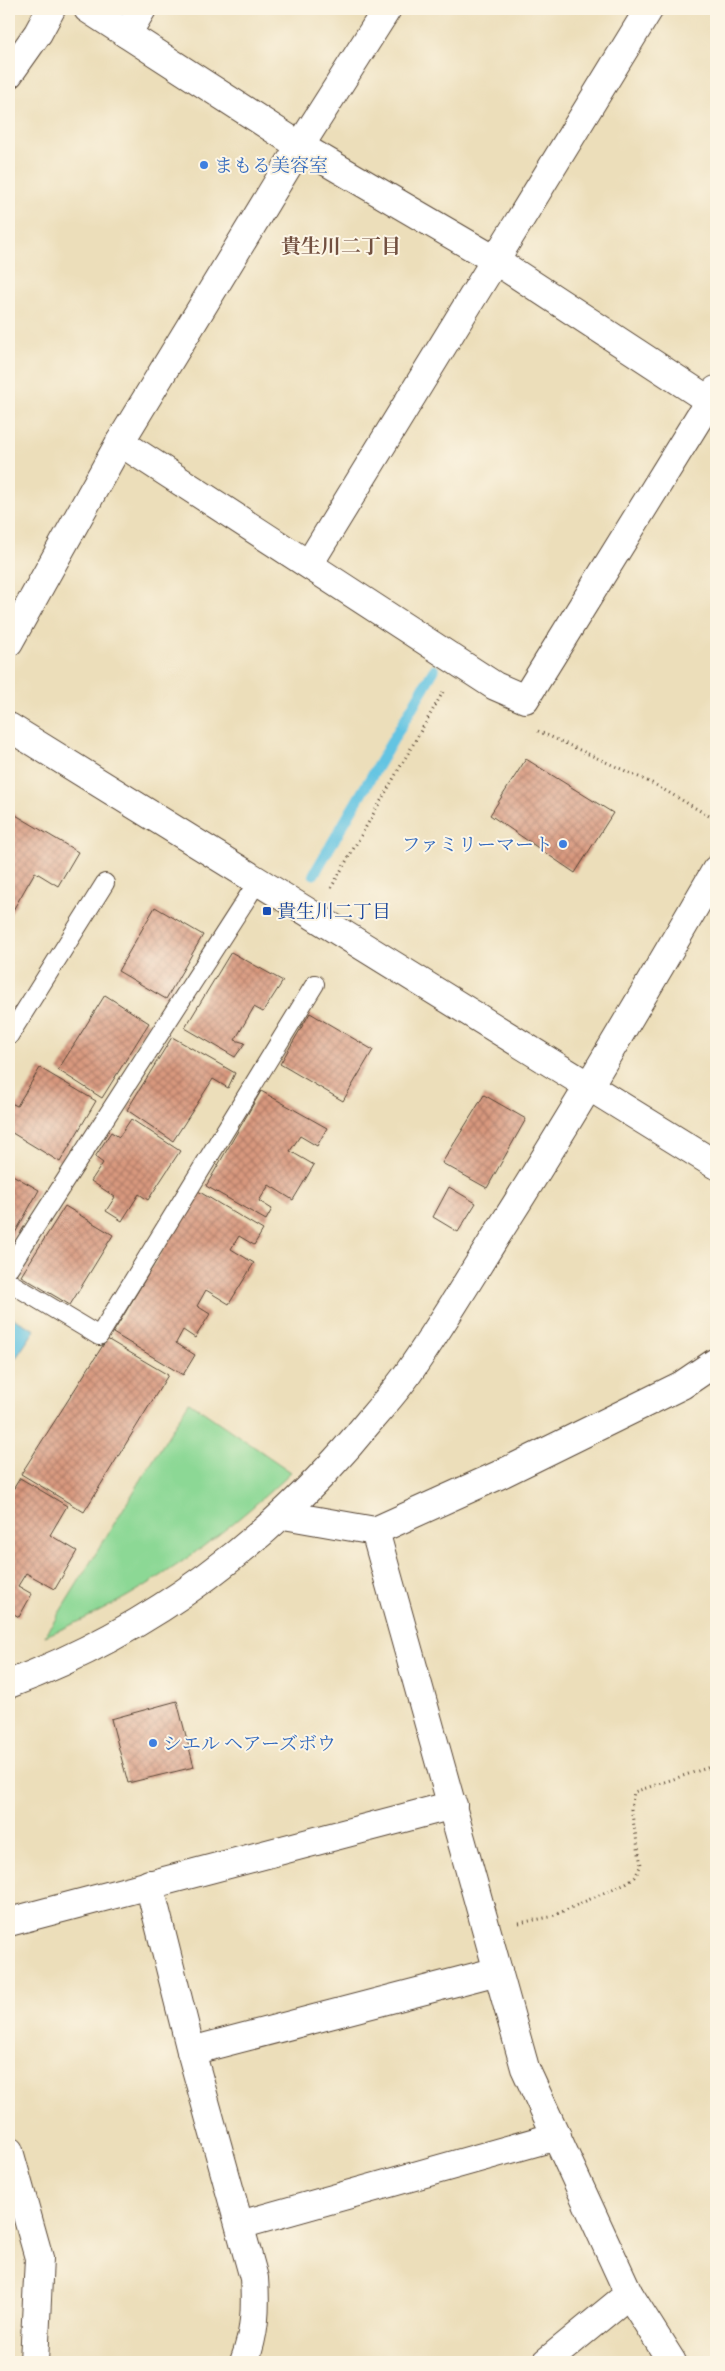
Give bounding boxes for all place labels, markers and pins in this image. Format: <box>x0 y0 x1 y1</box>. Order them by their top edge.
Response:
place label: まもる美容室 <box>214 155 328 178</box>
marker: まもる美容室 <box>198 159 210 171</box>
place label: ファミリーマート <box>401 834 553 857</box>
marker: ファミリーマート <box>557 838 569 850</box>
place label: 貴生川二丁目 <box>277 901 391 924</box>
marker: 貴生川二丁目 <box>261 905 273 917</box>
place label: シエル ヘアーズボウ <box>163 1733 336 1756</box>
marker: シエル ヘアーズボウ <box>147 1737 159 1749</box>

